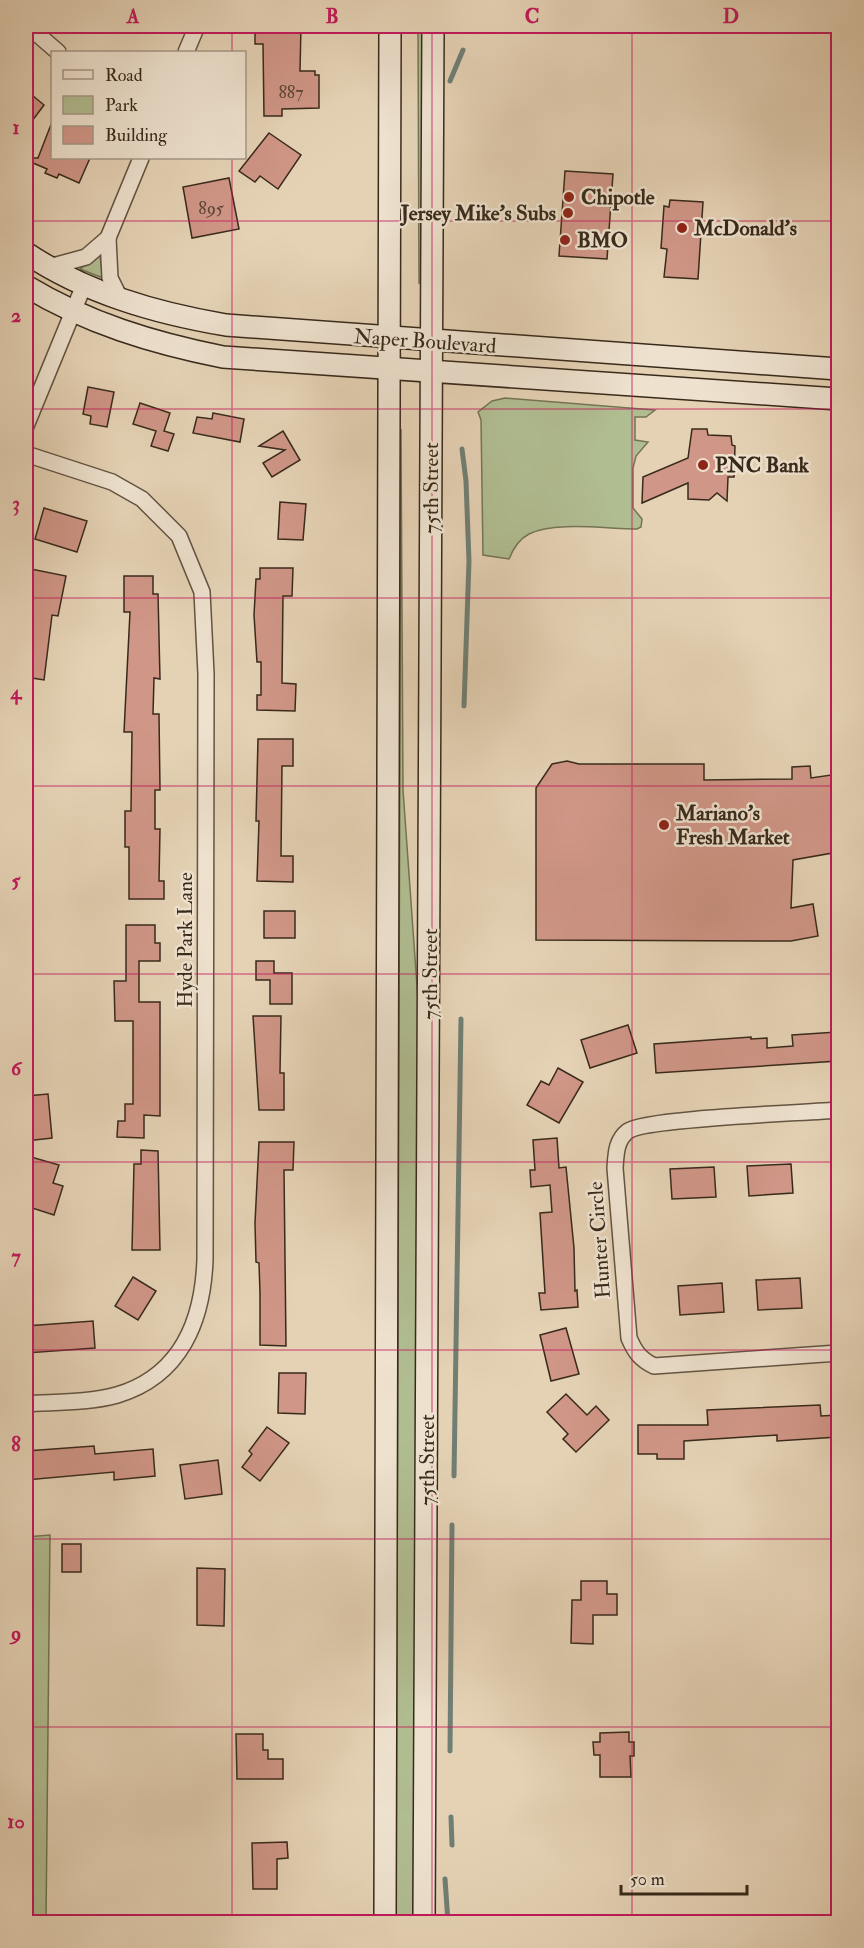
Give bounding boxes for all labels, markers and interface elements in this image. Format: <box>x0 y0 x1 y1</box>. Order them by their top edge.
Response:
text: A <box>126 4 140 29</box>
text: B <box>325 4 339 29</box>
text: C <box>525 4 539 29</box>
text: D <box>723 4 739 29</box>
legend <box>51 51 246 159</box>
text: Road <box>105 64 143 87</box>
house number: 887 <box>278 81 304 104</box>
text: Park <box>105 94 138 117</box>
text: 1 <box>12 115 20 140</box>
text: Building <box>105 124 168 147</box>
place label: Chipotle <box>581 184 655 211</box>
marker: Chipotle <box>562 190 576 204</box>
house number: 895 <box>198 197 224 220</box>
place label: Jersey Mike's Subs <box>400 200 556 227</box>
marker: Jersey Mike's Subs <box>561 206 575 220</box>
place label: McDonald's <box>693 215 797 242</box>
marker: McDonald's <box>675 221 689 235</box>
place label: BMO <box>577 227 628 254</box>
marker: BMO <box>558 233 572 247</box>
text: 2 <box>11 303 21 328</box>
street label: Naper Boulevard <box>353 323 498 360</box>
street label: 75th Street <box>418 442 445 534</box>
place label: PNC Bank <box>715 452 810 479</box>
marker: PNC Bank <box>696 458 710 472</box>
text: 3 <box>12 491 20 516</box>
text: 4 <box>10 680 23 705</box>
place label: Mariano's Fresh Market <box>675 800 790 851</box>
marker: Mariano's Fresh Market <box>657 818 671 832</box>
text: 5 <box>12 868 22 893</box>
street label: Hyde Park Lane <box>172 872 199 1008</box>
street label: 75th Street <box>417 928 444 1020</box>
text: 6 <box>11 1056 23 1081</box>
street label: Hunter Circle <box>582 1180 617 1300</box>
text: 7 <box>11 1244 21 1269</box>
street label: 75th Street <box>414 1414 441 1506</box>
text: 8 <box>11 1432 21 1457</box>
text: 9 <box>9 1621 21 1646</box>
text: 10 <box>7 1809 25 1834</box>
scale bar <box>621 1858 747 1896</box>
text: 50 m <box>630 1868 665 1891</box>

